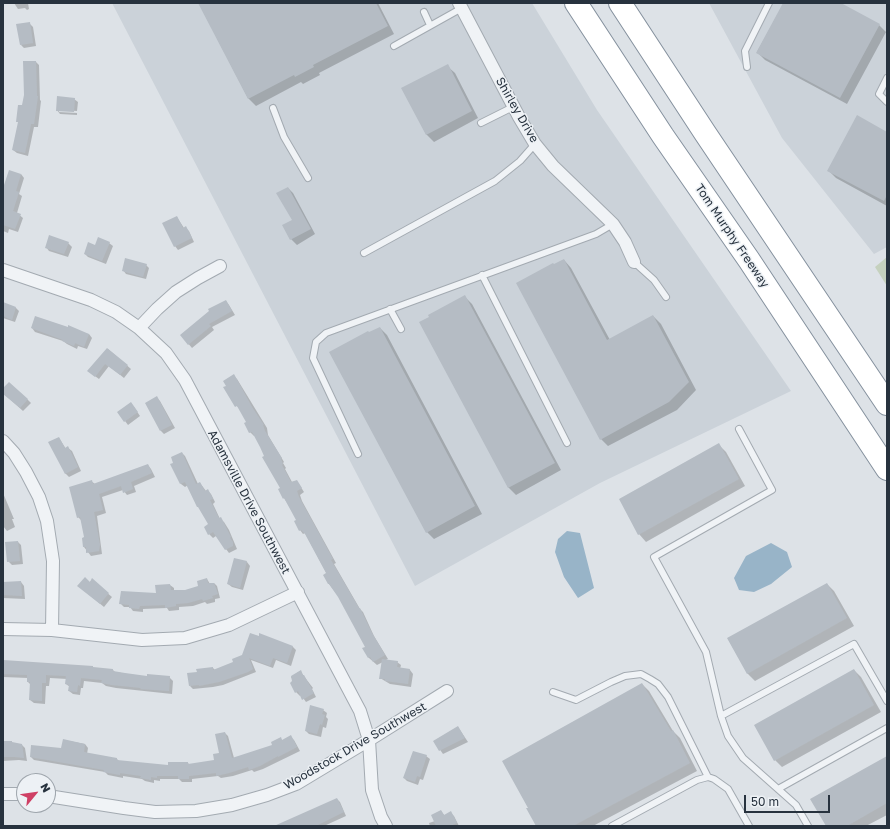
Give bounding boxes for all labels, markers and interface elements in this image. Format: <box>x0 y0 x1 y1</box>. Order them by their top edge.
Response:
street label: Shirley Drive <box>493 75 541 145</box>
street label: Tom Murphy Freeway <box>692 181 772 291</box>
street label: Adamsville Drive Southwest <box>205 427 293 577</box>
street label: Woodstock Drive Southwest <box>281 699 429 793</box>
north arrow <box>16 773 56 813</box>
text: N <box>38 781 54 794</box>
scale bar <box>746 787 832 813</box>
text: 50 m <box>751 794 779 809</box>

